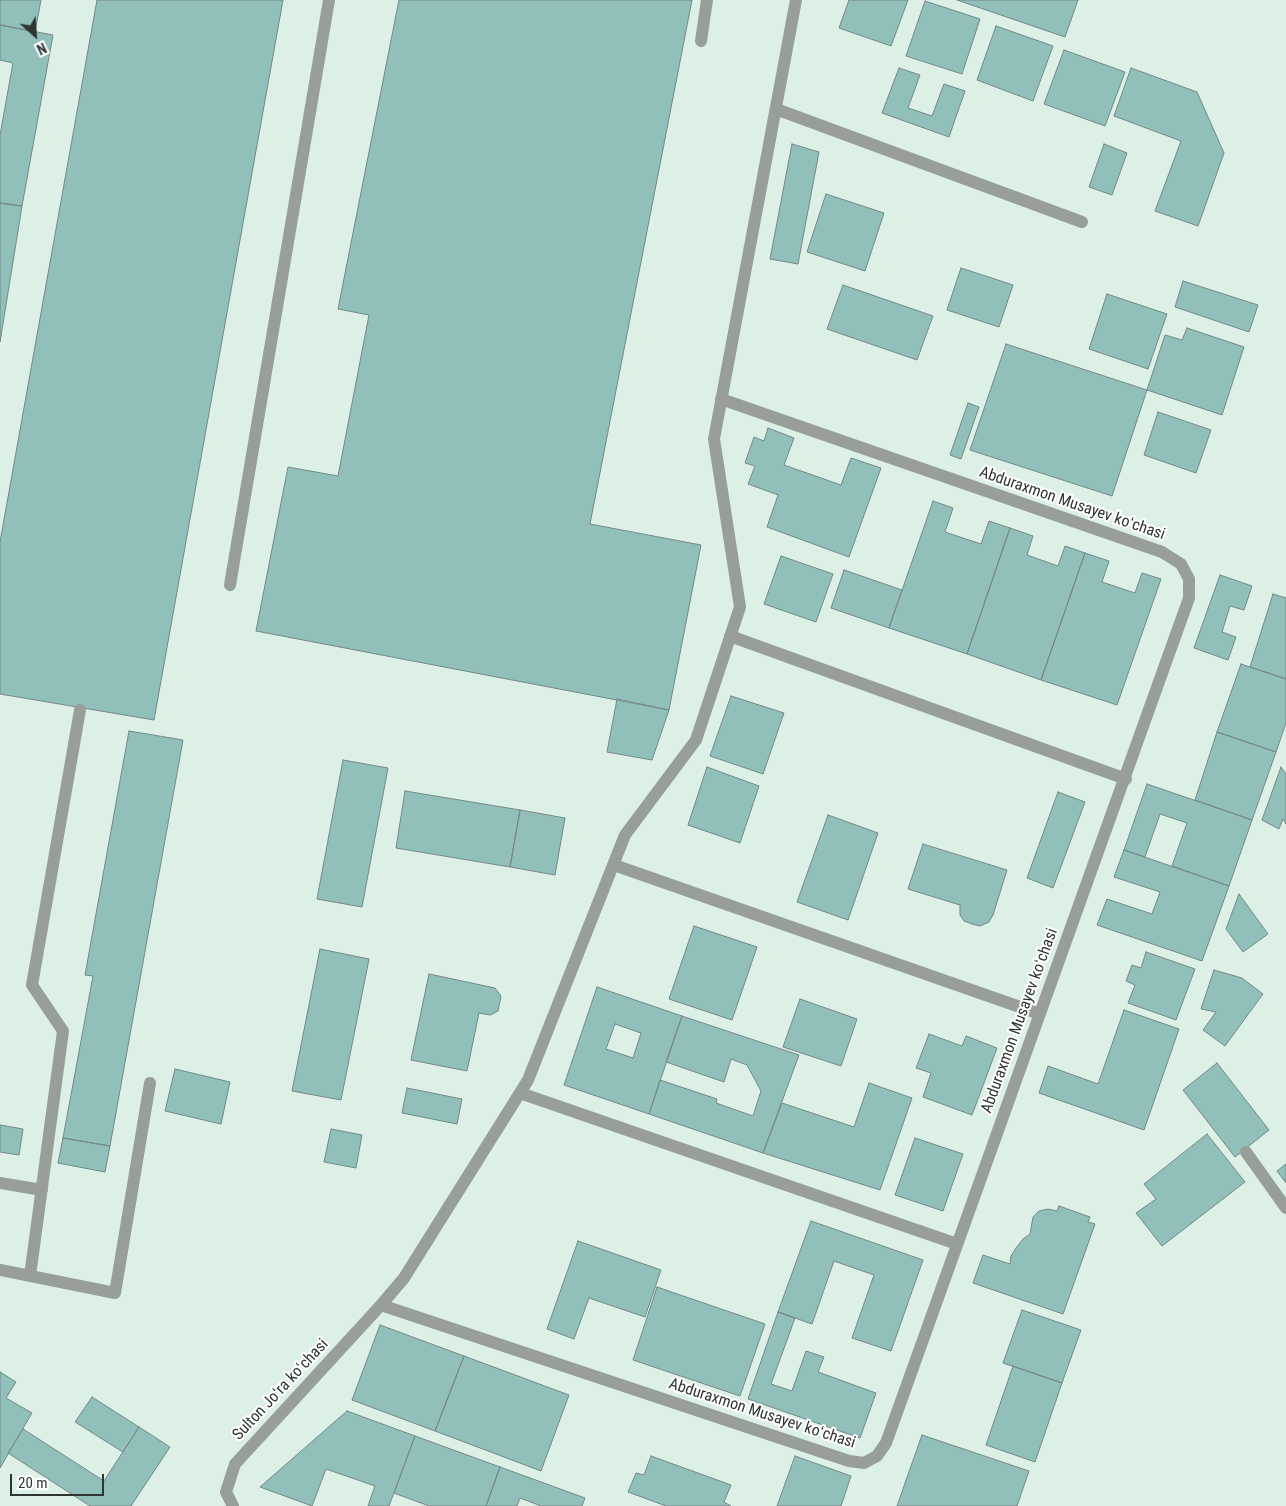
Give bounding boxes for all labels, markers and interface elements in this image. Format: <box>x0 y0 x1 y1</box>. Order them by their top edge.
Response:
north arrow <box>10 10 60 60</box>
text: N <box>34 39 49 58</box>
street label: Abduraxmon Musayev koʻchasi <box>977 463 1167 545</box>
street label: Abduraxmon Musayev koʻchasi <box>978 926 1062 1116</box>
street label: Sulton Joʻra koʻchasi <box>229 1335 333 1445</box>
street label: Abduraxmon Musayev koʻchasi <box>666 1375 858 1453</box>
scale bar <box>12 1464 106 1496</box>
text: 20 m <box>18 1474 48 1492</box>

